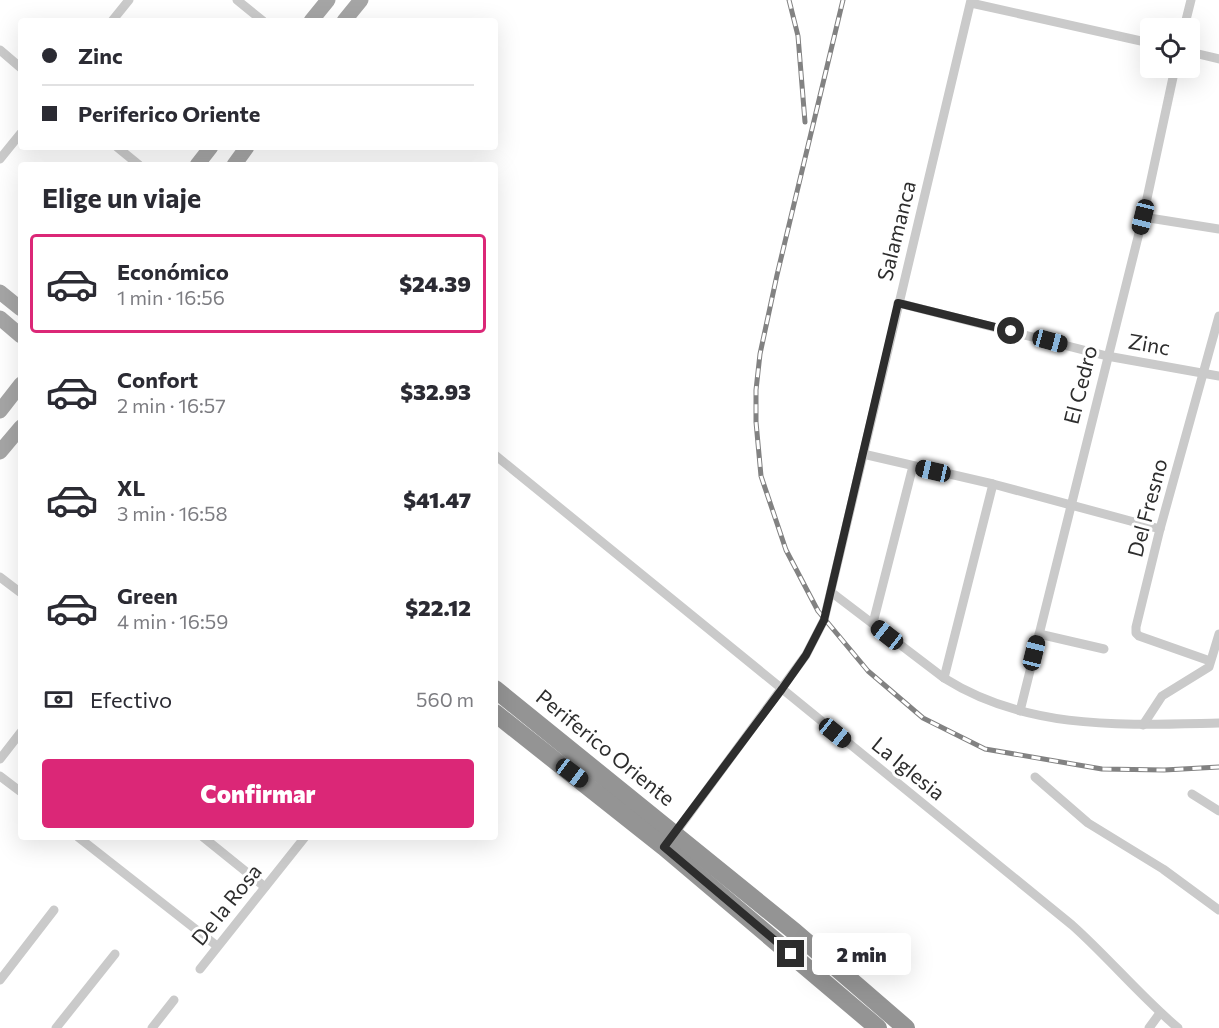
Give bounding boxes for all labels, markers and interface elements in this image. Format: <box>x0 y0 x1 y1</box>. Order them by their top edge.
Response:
map controls <box>1140 18 1200 78</box>
button: locate <box>1140 18 1200 78</box>
text: Zinc <box>78 42 123 69</box>
text: Periferico Oriente <box>78 100 260 127</box>
street label: Salamanca <box>871 178 920 283</box>
text: Elige un viaje <box>42 181 201 214</box>
car <box>1130 197 1156 237</box>
icon: car <box>45 257 99 311</box>
text: Económico <box>117 258 229 285</box>
text: $24.39 <box>399 270 471 297</box>
text: 1 min · 16:56 <box>117 285 225 309</box>
route start <box>997 317 1024 344</box>
car <box>1030 328 1070 354</box>
street label: Zinc <box>1126 328 1172 359</box>
street label: El Cedro <box>1058 343 1101 426</box>
icon: car <box>45 365 99 419</box>
text: Confort <box>117 366 198 393</box>
text: $32.93 <box>400 378 471 405</box>
text: 2 min · 16:57 <box>117 393 226 417</box>
street label: Del Fresno <box>1121 456 1172 560</box>
car <box>913 458 953 484</box>
icon: car <box>45 473 99 527</box>
text: XL <box>117 474 145 501</box>
text: $41.47 <box>403 486 471 513</box>
text: 3 min · 16:58 <box>117 501 228 525</box>
icon: car <box>45 581 99 635</box>
text: Green <box>117 582 178 609</box>
text: $22.12 <box>405 594 471 621</box>
text: 4 min · 16:59 <box>117 609 228 633</box>
car <box>867 617 907 653</box>
car <box>1021 633 1047 673</box>
icon: cash <box>42 683 75 716</box>
street label: Periferico Oriente <box>532 683 680 810</box>
text: Efectivo <box>90 686 172 713</box>
text: 560 m <box>416 687 474 711</box>
car <box>815 715 855 751</box>
street label: La Iglesia <box>867 731 950 805</box>
car <box>552 755 592 791</box>
button: Confirmar <box>42 759 474 828</box>
street label: De la Rosa <box>186 858 266 950</box>
callout: 2 min <box>812 933 911 975</box>
route end <box>777 940 804 967</box>
text: 2 min <box>836 942 887 966</box>

